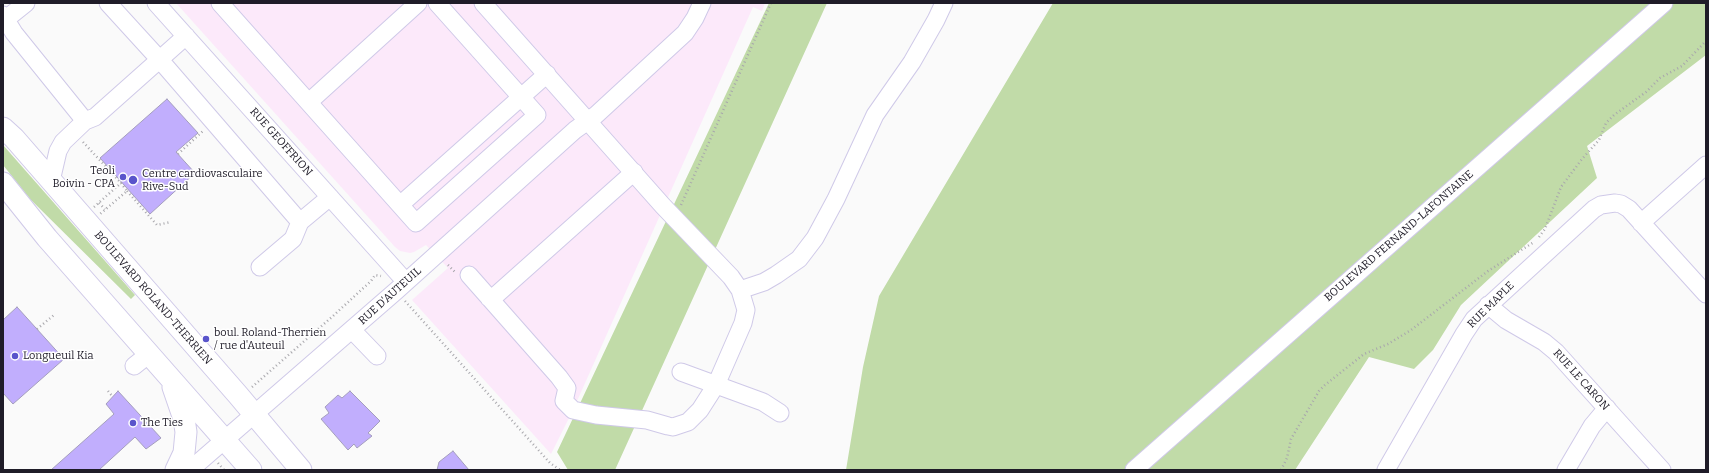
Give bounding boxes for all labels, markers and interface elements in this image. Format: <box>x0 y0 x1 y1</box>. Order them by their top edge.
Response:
street label: RUE GEOFFRION <box>247 105 315 179</box>
place label: Teoli Boivin - CPA <box>52 164 115 190</box>
place label: Centre cardiovasculaire Rive-Sud <box>142 167 263 193</box>
street label: BOULEVARD FERNAND-LAFONTAINE <box>1322 168 1476 304</box>
marker: Teoli Boivin - CPA <box>118 172 128 182</box>
marker: Centre cardiovasculaire Rive-Sud <box>127 174 139 186</box>
street label: BOULEVARD ROLAND-THERRIEN <box>91 229 215 367</box>
street label: RUE D'AUTEUIL <box>356 264 424 328</box>
street label: RUE MAPLE <box>1465 279 1517 331</box>
place label: boul. Roland-Therrien / rue d'Auteuil <box>214 326 326 352</box>
marker: boul. Roland-Therrien / rue d'Auteuil <box>201 334 211 344</box>
street label: RUE LE CARON <box>1550 347 1612 413</box>
place label: Longueuil Kia <box>23 349 93 363</box>
marker: Longueuil Kia <box>10 351 20 361</box>
place label: The Ties <box>141 416 183 430</box>
marker: The Ties <box>128 418 138 428</box>

